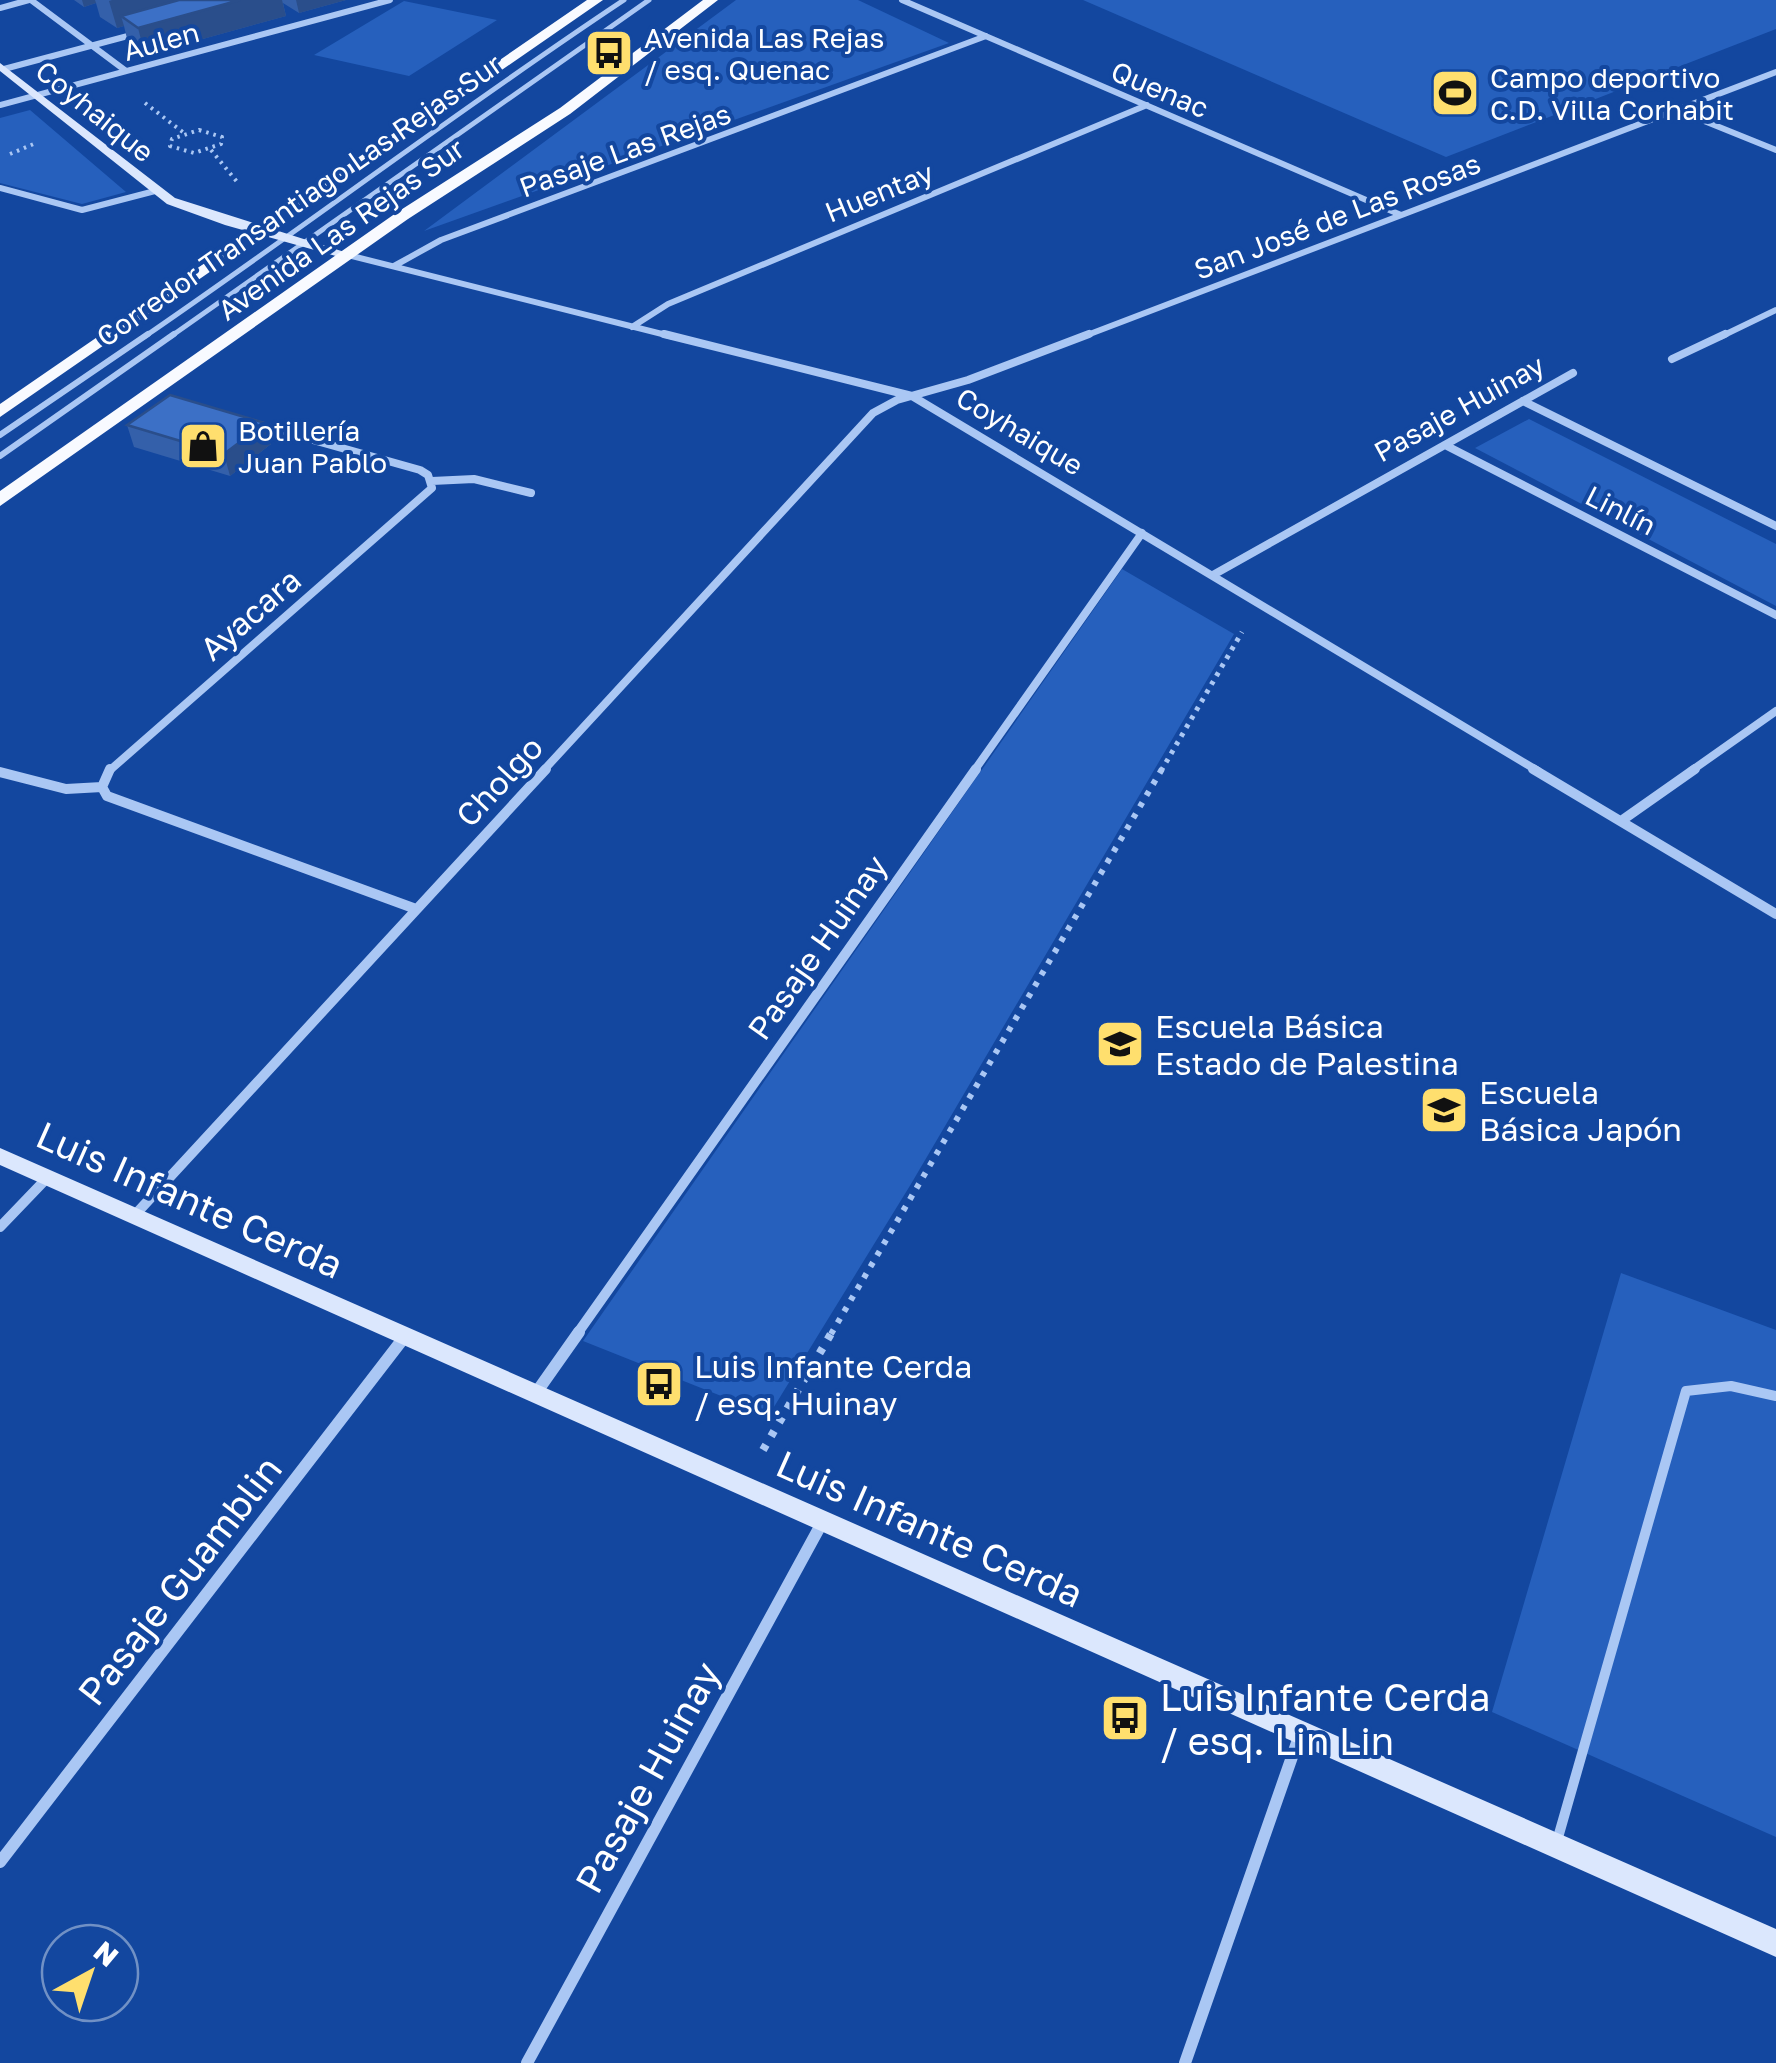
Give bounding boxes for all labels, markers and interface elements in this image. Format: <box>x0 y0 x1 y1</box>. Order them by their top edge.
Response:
street label: Aulen <box>119 15 203 67</box>
place label: Avenida Las Rejas / esq. Quenac <box>644 21 884 86</box>
bus stop icon: Avenida Las Rejas / esq. Quenac <box>583 27 635 79</box>
street label: Corredor Transantiago Las Rejas Sur <box>90 47 508 353</box>
street label: Coyhaique <box>29 54 161 168</box>
street label: Quenac <box>1107 54 1213 124</box>
place label: Campo deportivo C.D. Villa Corhabit <box>1490 61 1734 126</box>
sports icon: Campo deportivo C.D. Villa Corhabit <box>1429 67 1481 119</box>
street label: Pasaje Las Rejas <box>515 96 735 204</box>
street label: Avenida Las Rejas Sur <box>212 131 471 327</box>
street label: San José de Las Rosas <box>1189 146 1485 286</box>
street label: Huentay <box>820 155 938 229</box>
street label: Pasaje Huinay <box>1368 348 1550 468</box>
street label: Coyhaique <box>951 380 1089 482</box>
place label: Botillería Juan Pablo <box>238 414 387 479</box>
shop icon: Botillería Juan Pablo <box>177 420 229 472</box>
street label: Linlín <box>1580 478 1662 542</box>
street label: Ayacara <box>192 560 308 668</box>
street label: Cholgo <box>448 728 550 834</box>
street label: Pasaje Huinay <box>739 847 895 1046</box>
place label: Escuela Básica Estado de Palestina <box>1155 1007 1459 1082</box>
school or university icon: Escuela Básica Estado de Palestina <box>1094 1018 1146 1070</box>
place label: Escuela Básica Japón <box>1479 1073 1682 1148</box>
school or university icon: Escuela Básica Japón <box>1418 1084 1470 1136</box>
street label: Luis Infante Cerda <box>30 1111 350 1287</box>
place label: Luis Infante Cerda / esq. Huinay <box>694 1347 972 1422</box>
bus stop icon: Luis Infante Cerda / esq. Huinay <box>633 1358 685 1410</box>
street label: Luis Infante Cerda <box>770 1440 1090 1616</box>
street label: Pasaje Guamblin <box>68 1447 290 1713</box>
street label: Pasaje Huinay <box>565 1654 729 1900</box>
place label: Luis Infante Cerda / esq. Lin Lin <box>1160 1674 1491 1763</box>
bus stop icon: Luis Infante Cerda / esq. Lin Lin <box>1099 1692 1151 1744</box>
north arrow <box>40 1923 140 2023</box>
text: N <box>88 1934 125 1973</box>

